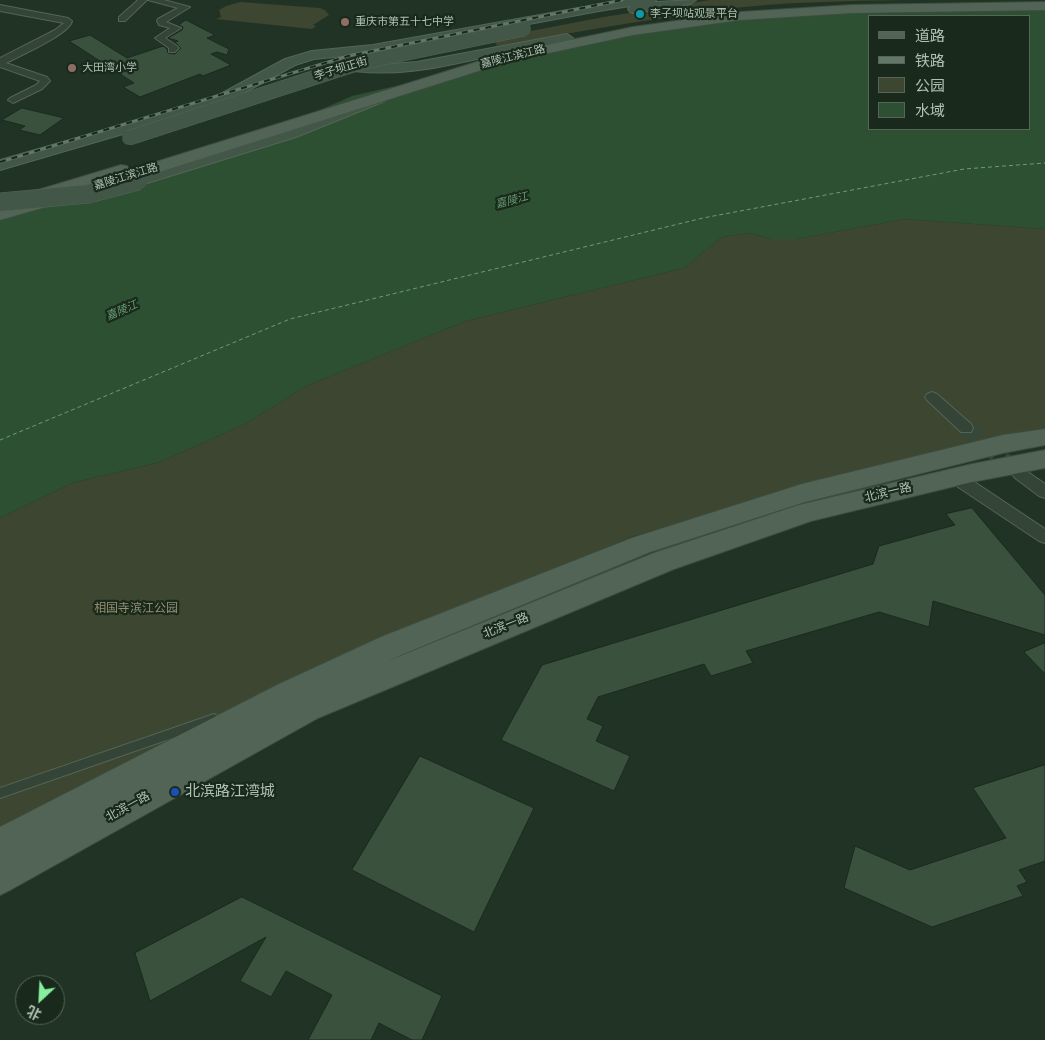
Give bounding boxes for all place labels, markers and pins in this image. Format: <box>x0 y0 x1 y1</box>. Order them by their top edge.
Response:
place label: 李子坝站观景平台 <box>650 7 738 21</box>
marker: 李子坝站观景平台 <box>634 8 646 20</box>
place label: 重庆市第五十七中学 <box>355 15 454 29</box>
marker: 重庆市第五十七中学 <box>339 16 351 28</box>
place label: 大田湾小学 <box>82 61 137 75</box>
marker: 大田湾小学 <box>66 62 78 74</box>
place label: 北滨路江湾城 <box>185 783 275 801</box>
marker: 北滨路江湾城 <box>169 786 181 798</box>

